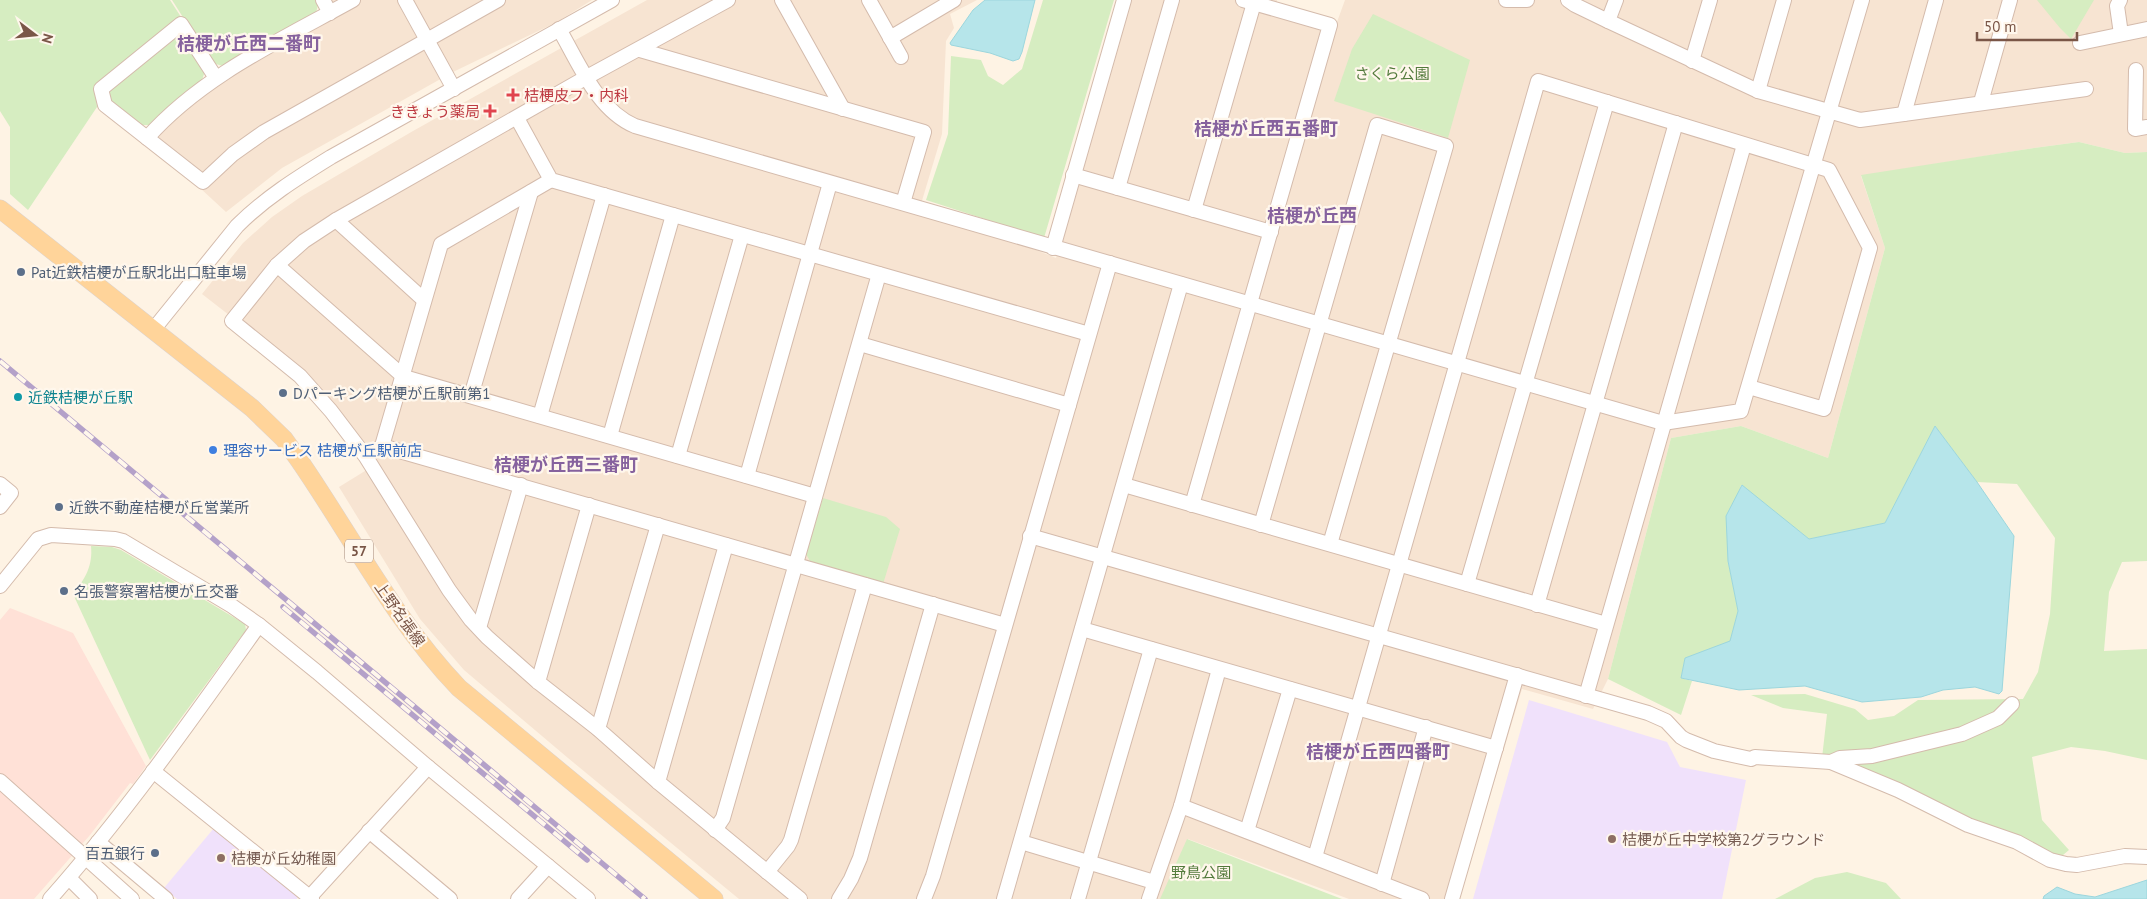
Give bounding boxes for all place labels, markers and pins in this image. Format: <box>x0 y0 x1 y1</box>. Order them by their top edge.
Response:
place label: 桔梗皮フ・内科 <box>524 86 629 105</box>
marker: 桔梗皮フ・内科 <box>506 88 520 102</box>
place label: ききょう薬局 <box>390 102 480 121</box>
marker: ききょう薬局 <box>484 105 496 117</box>
place label: Pat近鉄桔梗が丘駅北出口駐車場 <box>31 263 246 282</box>
marker: Pat近鉄桔梗が丘駅北出口駐車場 <box>15 266 27 278</box>
place label: Dパーキング桔梗が丘駅前第1 <box>293 384 491 403</box>
marker: Dパーキング桔梗が丘駅前第1 <box>277 387 289 399</box>
place label: 近鉄桔梗が丘駅 <box>28 388 133 407</box>
marker: 近鉄桔梗が丘駅 <box>12 391 24 403</box>
place label: 理容サービス 桔梗が丘駅前店 <box>223 441 422 460</box>
marker: 理容サービス 桔梗が丘駅前店 <box>207 444 219 456</box>
place label: 近鉄不動産桔梗が丘営業所 <box>69 498 249 517</box>
marker: 近鉄不動産桔梗が丘営業所 <box>53 501 65 513</box>
place label: 名張警察署桔梗が丘交番 <box>74 582 239 601</box>
marker: 名張警察署桔梗が丘交番 <box>58 585 70 597</box>
place label: 桔梗が丘中学校第2グラウンド <box>1622 830 1825 849</box>
marker: 桔梗が丘中学校第2グラウンド <box>1606 833 1618 845</box>
place label: 百五銀行 <box>85 844 145 863</box>
marker: 百五銀行 <box>149 847 161 859</box>
place label: 桔梗が丘幼稚園 <box>231 849 336 868</box>
marker: 桔梗が丘幼稚園 <box>215 852 227 864</box>

